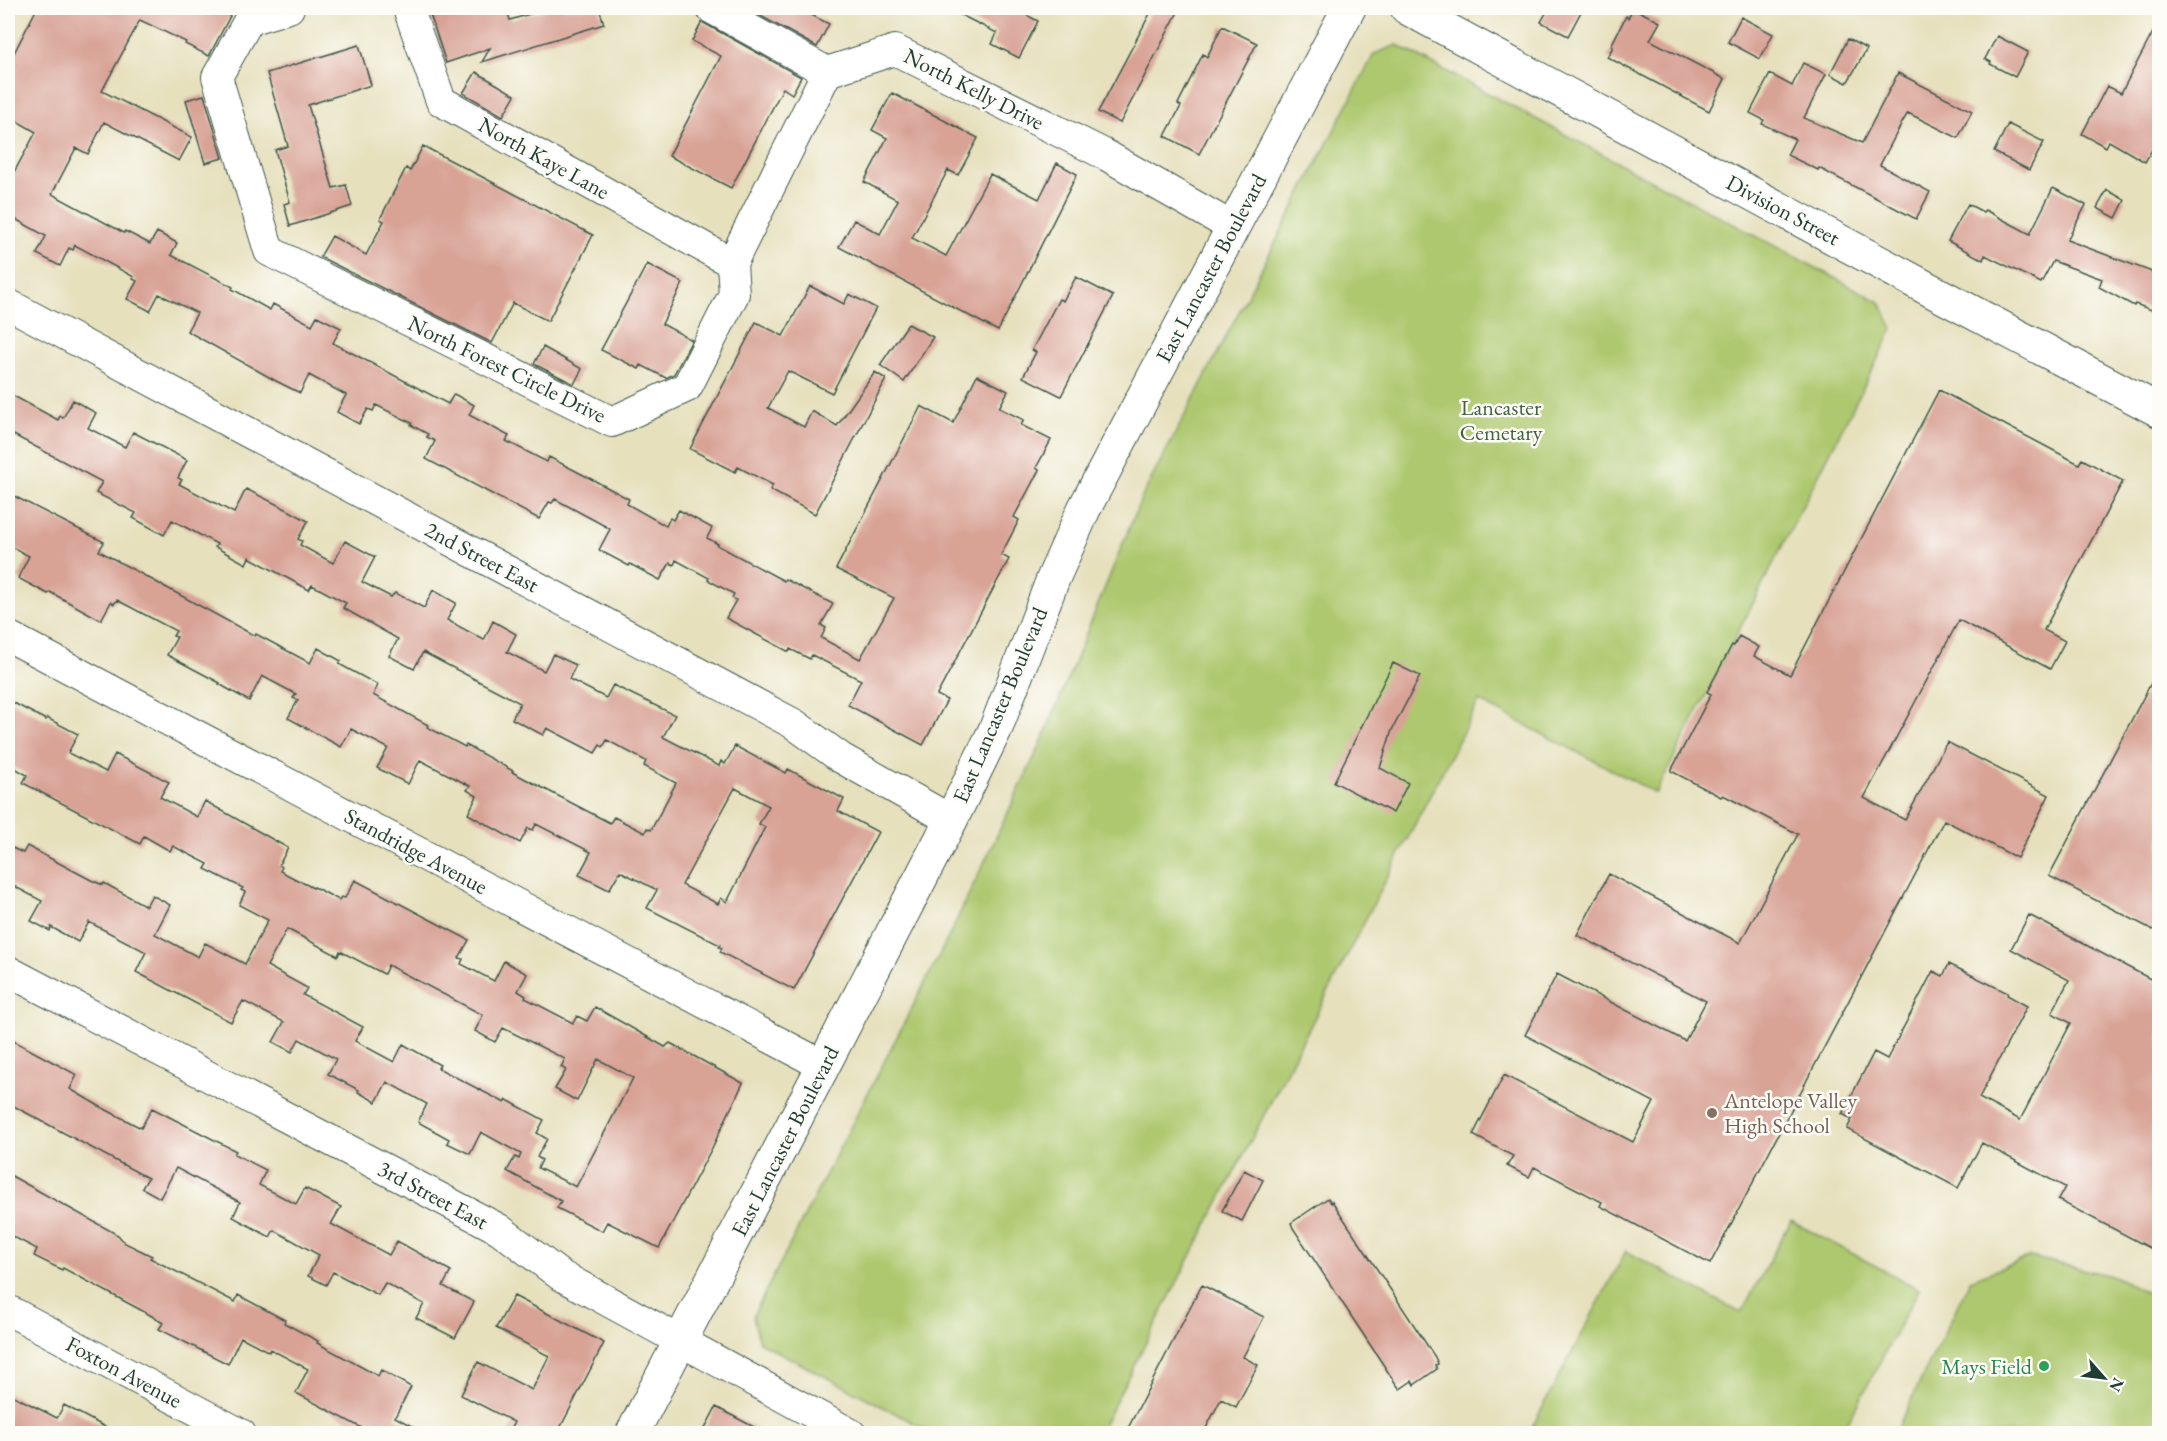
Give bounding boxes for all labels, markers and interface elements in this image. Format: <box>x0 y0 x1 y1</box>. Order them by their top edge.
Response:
street label: North Kelly Drive <box>899 41 1049 137</box>
street label: North Kaye Lane <box>473 110 615 206</box>
street label: East Lancaster Boulevard <box>1149 168 1273 367</box>
street label: Division Street <box>1721 168 1845 252</box>
street label: North Forest Circle Drive <box>403 308 611 430</box>
park label: Lancaster Cemetary <box>1460 393 1543 447</box>
street label: 2nd Street East <box>420 515 544 599</box>
street label: East Lancaster Boulevard <box>946 602 1055 807</box>
street label: Standridge Avenue <box>339 801 493 901</box>
street label: East Lancaster Boulevard <box>724 1040 846 1241</box>
place label: Antelope Valley High School <box>1723 1086 1857 1140</box>
marker: Antelope Valley High School <box>1705 1106 1719 1120</box>
street label: 3rd Street East <box>373 1154 493 1236</box>
street label: Foxton Avenue <box>61 1329 187 1415</box>
north arrow <box>2074 1348 2134 1408</box>
place label: Mays Field <box>1941 1352 2033 1381</box>
marker: Mays Field <box>2037 1359 2051 1373</box>
text: N <box>2104 1374 2129 1395</box>

